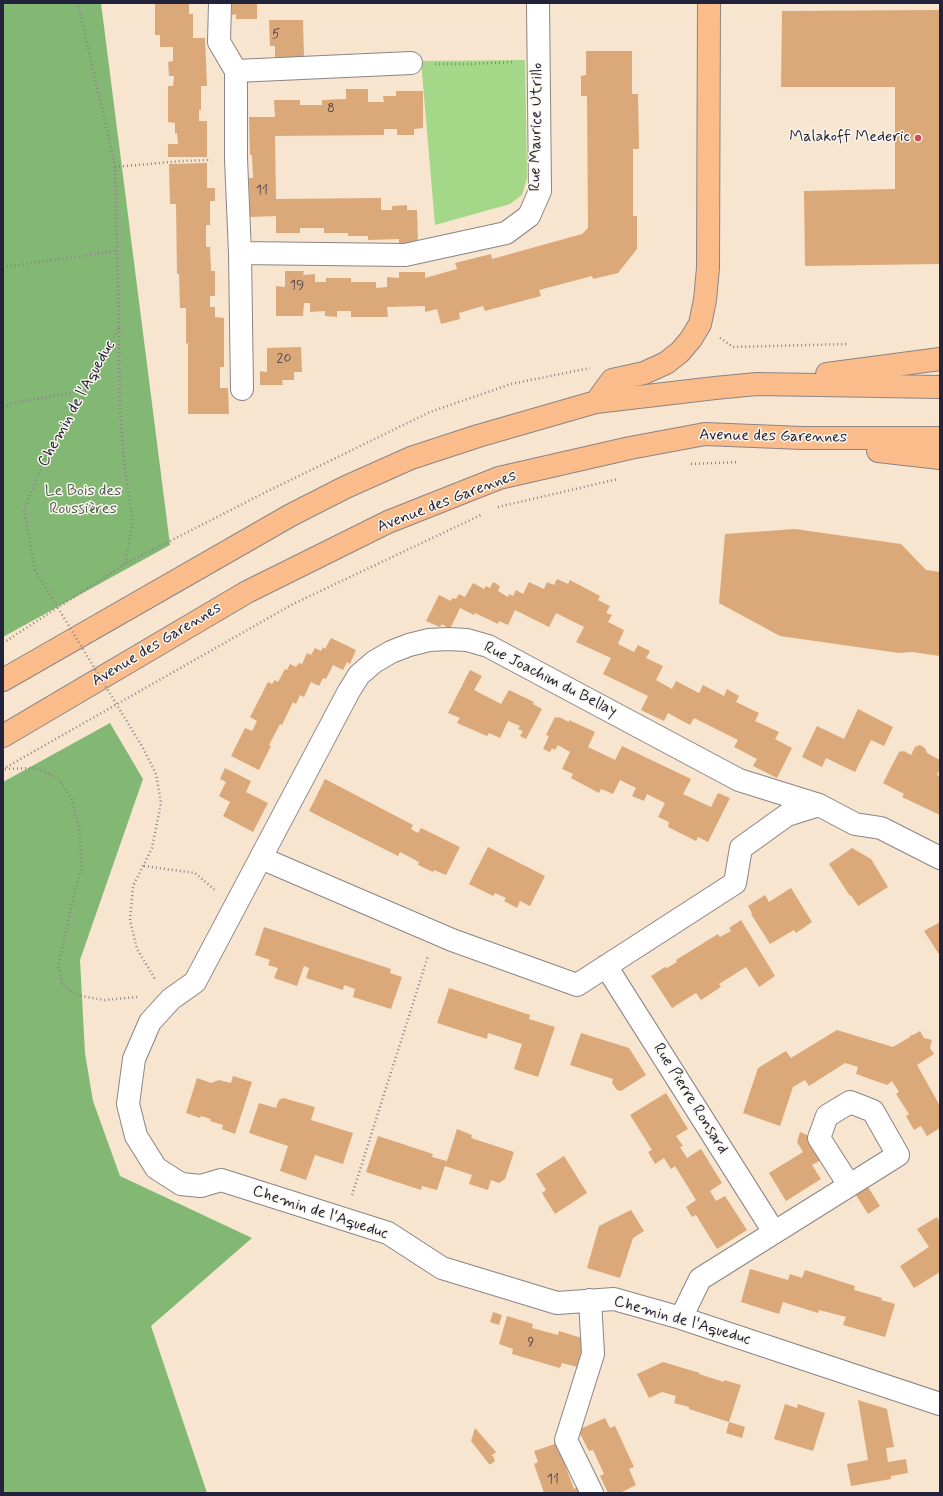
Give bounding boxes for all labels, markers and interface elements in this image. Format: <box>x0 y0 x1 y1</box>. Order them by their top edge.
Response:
house number: 5 <box>272 27 280 43</box>
street label: Rue Maurice Utrillo <box>526 62 548 192</box>
house number: 8 <box>327 101 335 117</box>
place label: Malakoff Mederic <box>789 128 910 148</box>
marker: Malakoff Mederic <box>913 133 923 143</box>
house number: 11 <box>256 183 268 199</box>
house number: 19 <box>290 278 304 294</box>
street label: Chemin de l'Aqueduc <box>34 338 120 470</box>
house number: 20 <box>277 351 291 367</box>
street label: Avenue des Garennes <box>699 426 847 448</box>
street label: Avenue des Garennes <box>375 467 519 537</box>
park label: Le Bois des Roussières <box>45 482 121 520</box>
street label: Avenue des Garennes <box>89 599 225 691</box>
street label: Rue Joachim du Bellay <box>480 638 620 722</box>
street label: Rue Pierre Ronsard <box>648 1040 732 1158</box>
street label: Chemin de l'Aqueduc <box>250 1182 390 1244</box>
street label: Chemin de l'Aqueduc <box>611 1292 753 1350</box>
house number: 9 <box>528 1335 534 1351</box>
house number: 11 <box>547 1472 559 1488</box>

